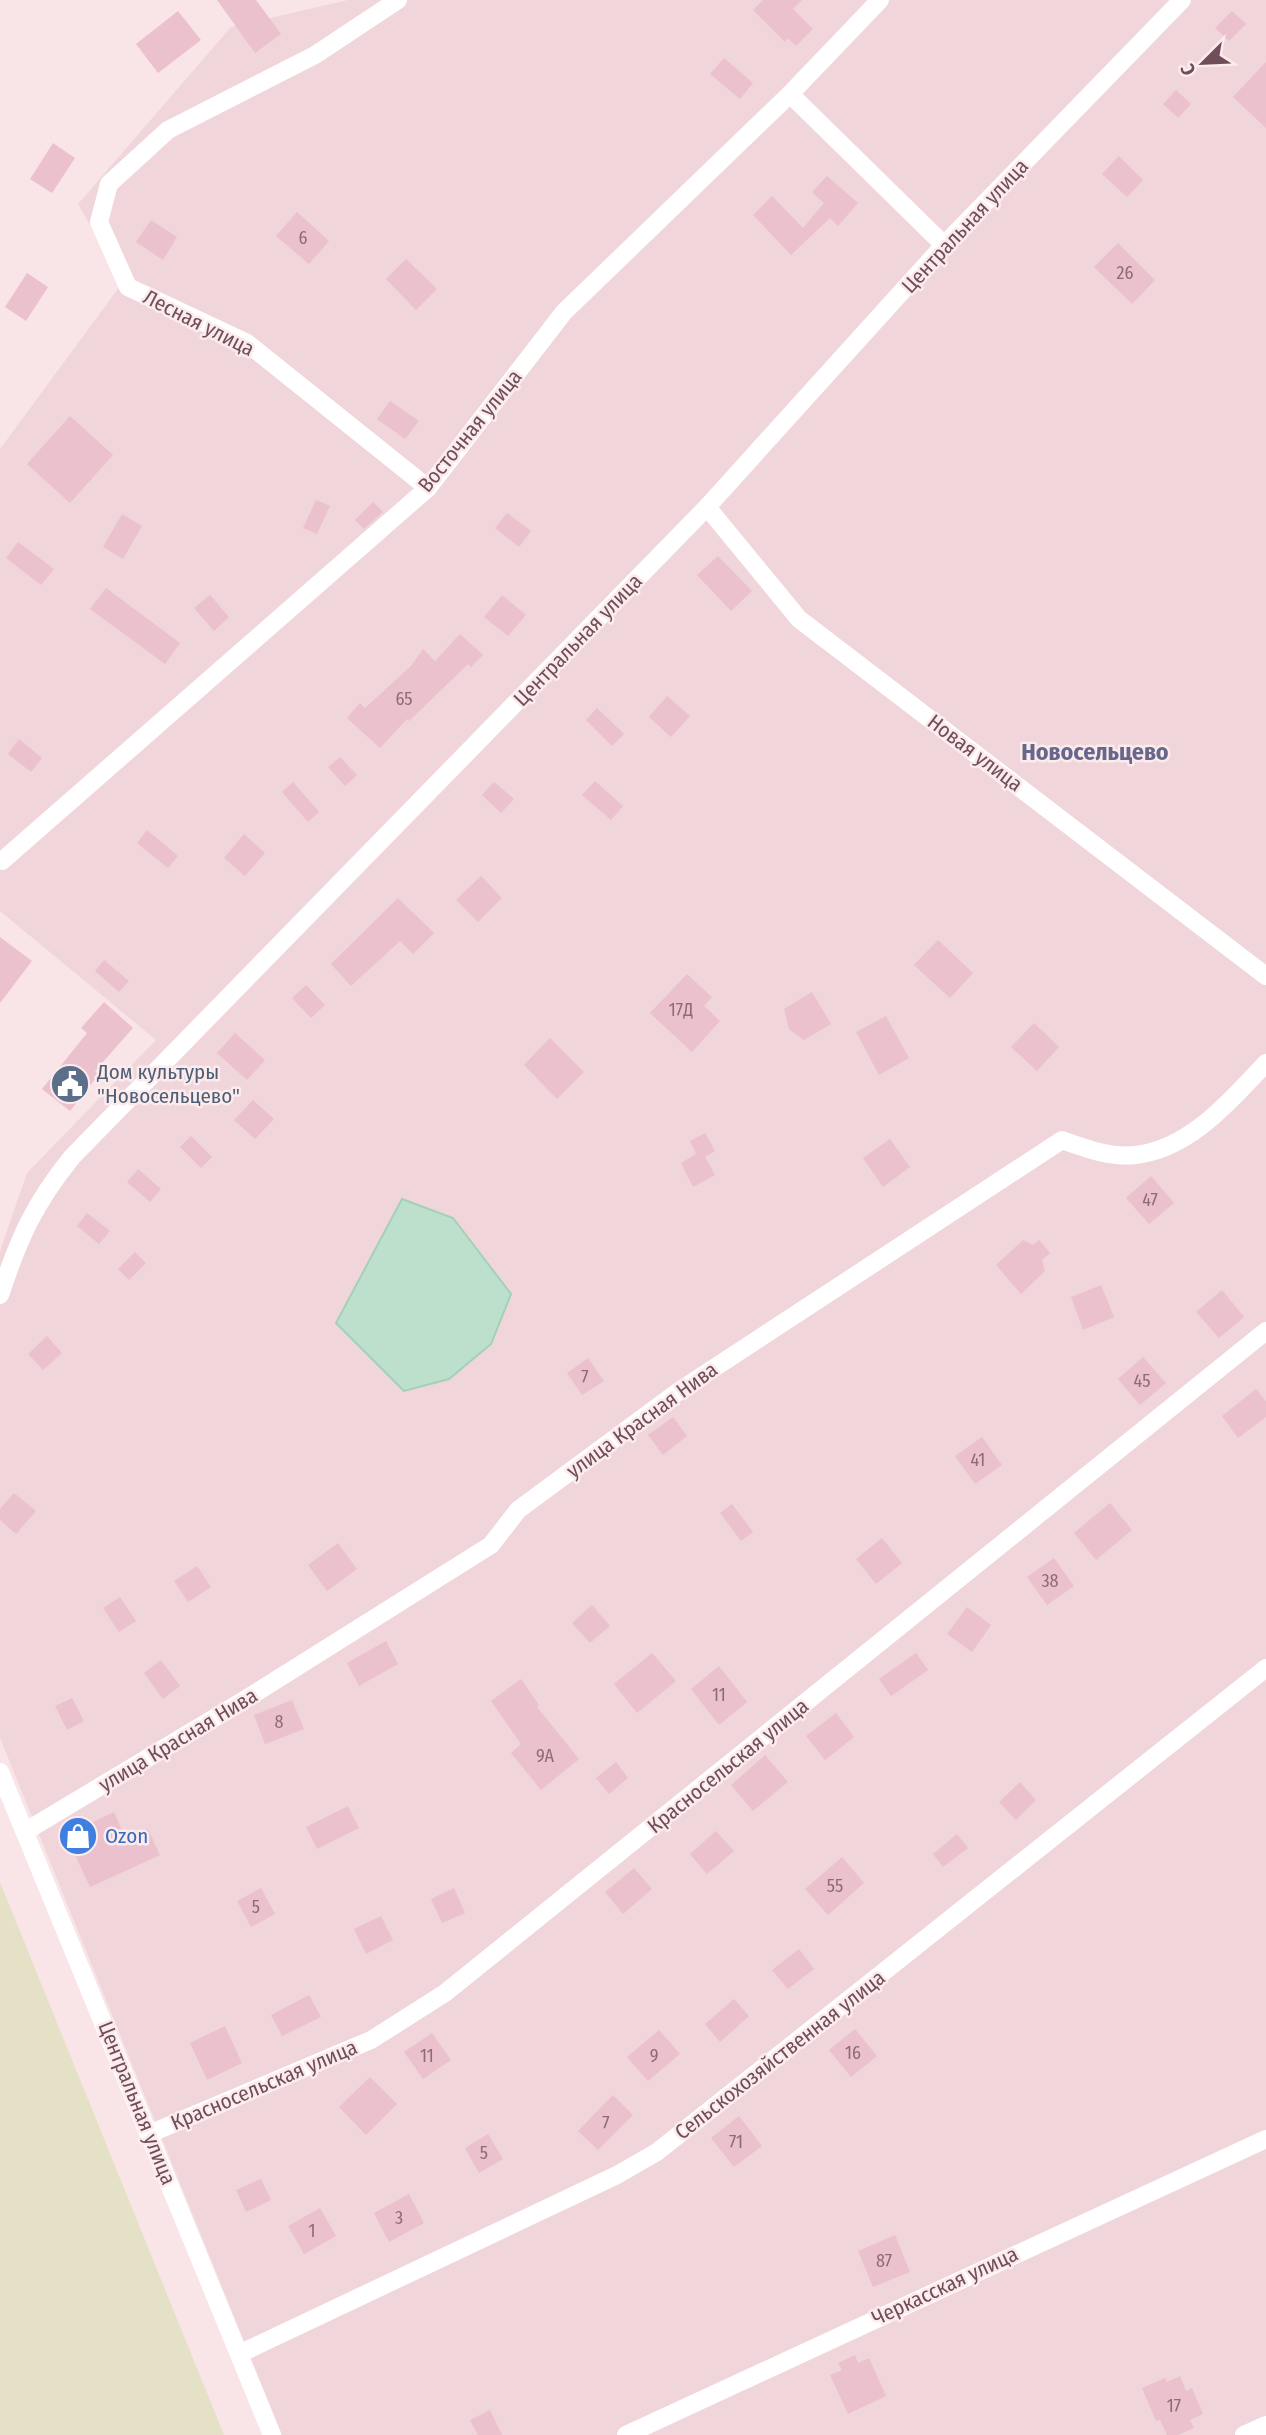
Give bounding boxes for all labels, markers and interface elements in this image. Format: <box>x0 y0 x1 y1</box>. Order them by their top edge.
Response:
north arrow <box>1168 28 1238 98</box>
text: С <box>1175 60 1200 79</box>
street label: Центральная улица <box>896 154 1034 298</box>
house number: 6 <box>299 227 308 249</box>
house number: 26 <box>1117 262 1134 284</box>
street label: Лесная улица <box>139 284 259 362</box>
street label: Восточная улица <box>413 364 527 498</box>
street label: Центральная улица <box>508 568 648 712</box>
house number: 65 <box>395 688 413 710</box>
street label: Новая улица <box>922 709 1028 797</box>
district label: Новосельцево <box>1021 738 1169 766</box>
house number: 17Д <box>669 999 693 1021</box>
place label: Дом культуры "Новосельцево" <box>96 1059 240 1109</box>
public building icon: Дом культуры "Новосельцево" <box>49 1063 91 1105</box>
house number: 47 <box>1142 1189 1158 1211</box>
street label: улица Красная Нива <box>561 1356 723 1484</box>
house number: 7 <box>581 1366 589 1388</box>
house number: 45 <box>1134 1370 1150 1392</box>
house number: 41 <box>971 1449 985 1471</box>
house number: 38 <box>1041 1570 1059 1592</box>
street label: улица Красная Нива <box>94 1682 262 1798</box>
house number: 11 <box>712 1684 726 1706</box>
street label: Красносельская улица <box>642 1693 814 1839</box>
house number: 8 <box>275 1711 284 1733</box>
house number: 9А <box>536 1745 555 1767</box>
shop icon: Ozon <box>57 1815 99 1857</box>
place label: Ozon <box>105 1823 148 1849</box>
house number: 55 <box>827 1875 843 1897</box>
house number: 5 <box>252 1896 260 1918</box>
street label: Сельскохозяйственная улица <box>670 1965 890 2145</box>
street label: Центральная улица <box>92 2017 182 2189</box>
street label: Красносельская улица <box>167 2034 361 2136</box>
house number: 16 <box>845 2042 861 2064</box>
house number: 11 <box>420 2045 434 2067</box>
house number: 9 <box>650 2045 658 2067</box>
house number: 7 <box>602 2112 610 2134</box>
house number: 71 <box>729 2131 743 2153</box>
house number: 5 <box>480 2142 488 2164</box>
house number: 3 <box>395 2207 403 2229</box>
house number: 1 <box>308 2220 316 2242</box>
street label: Черкасская улица <box>868 2241 1022 2331</box>
house number: 87 <box>876 2250 892 2272</box>
house number: 17 <box>1167 2395 1181 2417</box>

